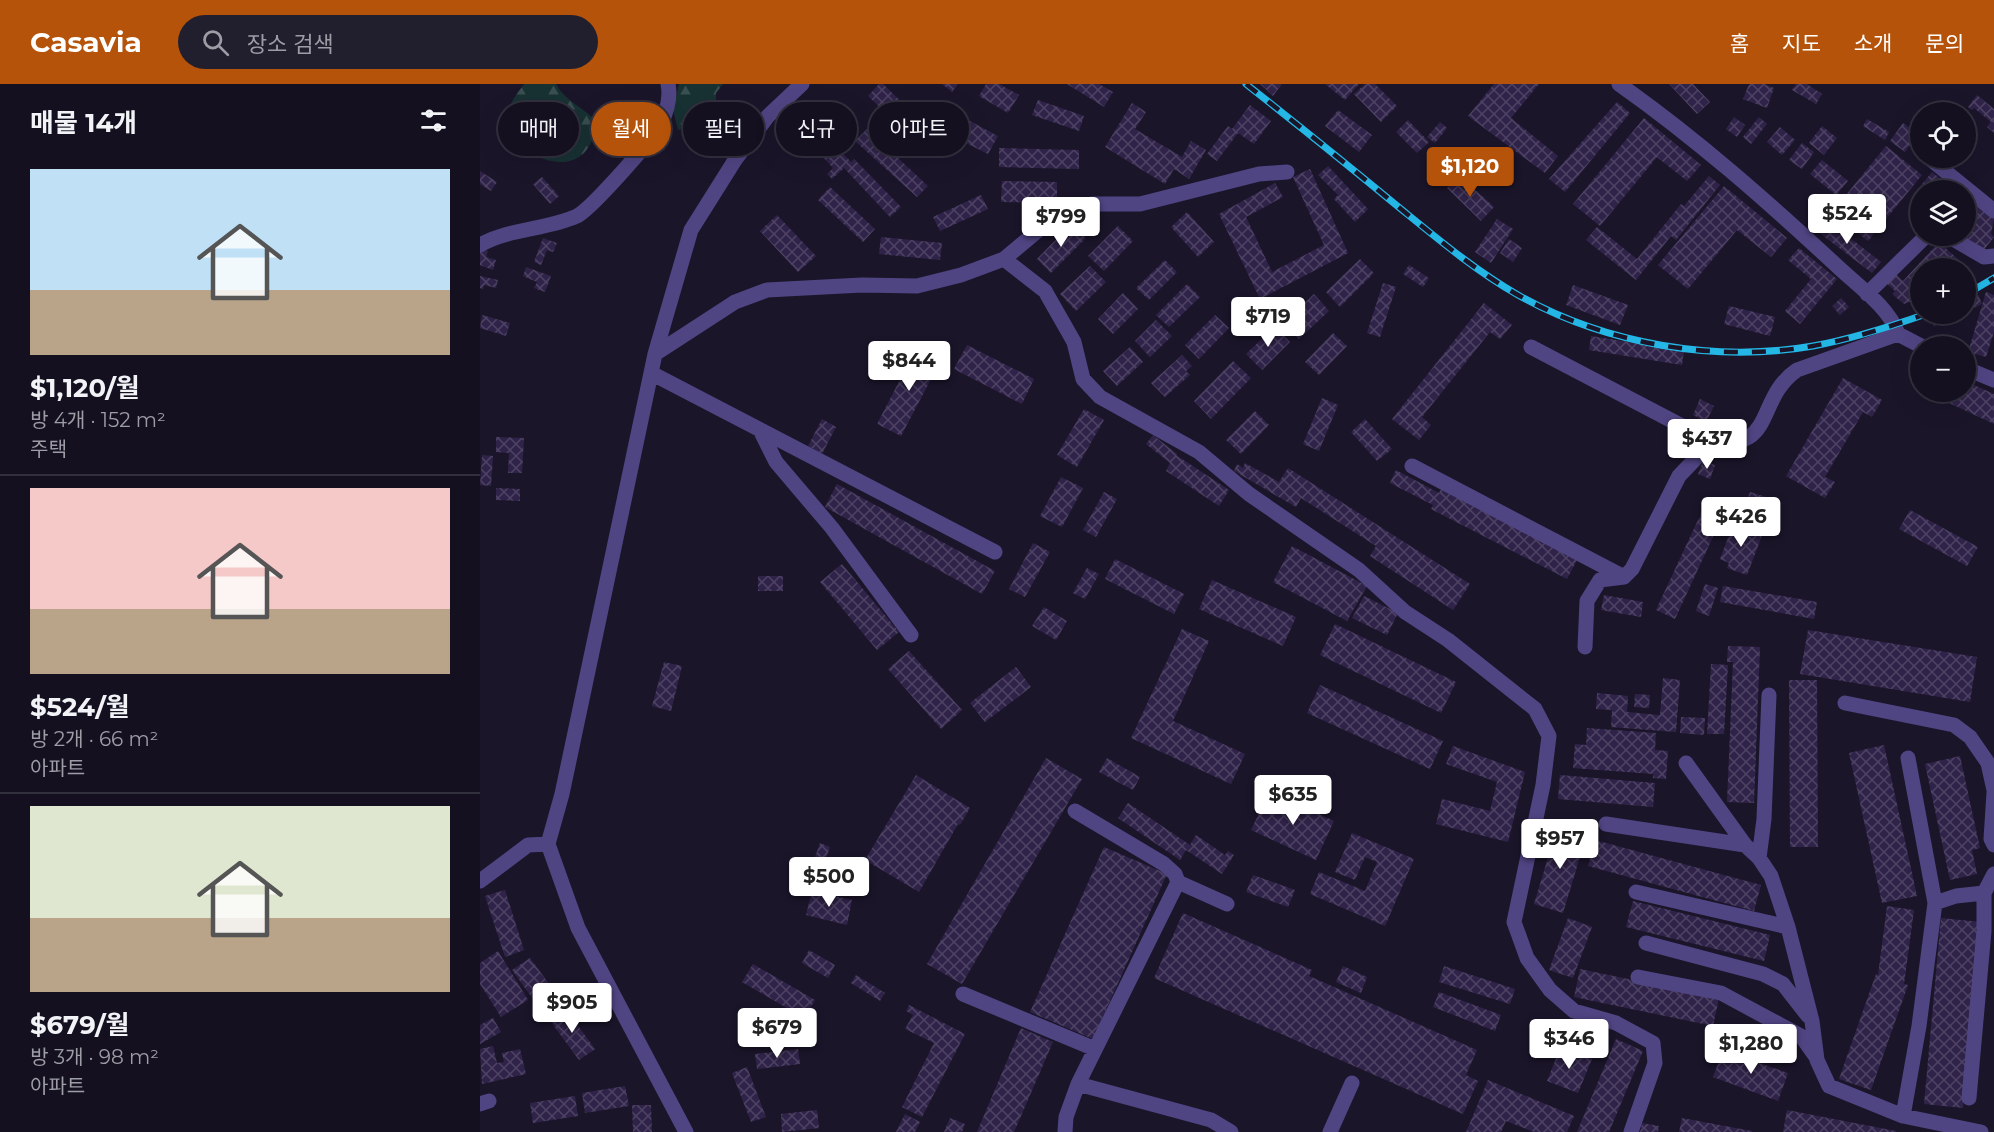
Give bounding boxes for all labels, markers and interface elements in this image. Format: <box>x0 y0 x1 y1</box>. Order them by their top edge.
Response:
search box <box>178 15 598 69</box>
text: Casavia <box>30 25 142 59</box>
icon: search <box>199 26 232 59</box>
text: 장소 검색 <box>247 31 334 58</box>
text: 홈 <box>1730 31 1749 56</box>
text: 지도 <box>1782 31 1821 56</box>
text: 소개 <box>1854 31 1892 56</box>
text: 문의 <box>1925 31 1964 56</box>
chip: 매매 <box>498 102 579 156</box>
chip: 월세 <box>591 102 671 156</box>
chip: 필터 <box>683 102 764 156</box>
chip: 신규 <box>776 102 857 156</box>
chip: 아파트 <box>869 102 969 156</box>
map controls <box>1910 102 1976 402</box>
button: locate <box>1910 102 1976 168</box>
icon: filters <box>417 104 450 137</box>
text: 매물 14개 <box>30 107 137 139</box>
pin: $1,120 <box>1421 147 1519 198</box>
text: $1,120 <box>1441 154 1499 178</box>
button: layers <box>1910 180 1976 246</box>
pin: $524 <box>1811 194 1883 245</box>
pin: $799 <box>1025 197 1097 248</box>
text: $524 <box>1822 201 1872 225</box>
text: $799 <box>1036 204 1086 228</box>
icon: home <box>186 208 294 316</box>
button: + <box>1910 258 1976 324</box>
pin: $719 <box>1232 297 1304 348</box>
text: $719 <box>1245 304 1291 328</box>
button: − <box>1910 336 1976 402</box>
pin: $844 <box>873 341 945 392</box>
text: $844 <box>882 348 936 372</box>
text: $1,120/월 <box>30 372 140 404</box>
text: 방 4개 · 152 m² <box>30 408 166 432</box>
pin: $437 <box>1671 419 1743 470</box>
text: $437 <box>1682 426 1732 450</box>
text: 주택 <box>30 437 67 461</box>
pin: $426 <box>1705 497 1777 548</box>
text: $426 <box>1715 504 1767 528</box>
icon: home <box>186 527 294 635</box>
text: $524/월 <box>30 691 130 723</box>
text: 방 2개 · 66 m² <box>30 727 158 751</box>
text: 아파트 <box>30 756 85 780</box>
pin: $635 <box>1257 775 1329 826</box>
text: $635 <box>1268 782 1318 806</box>
pin: $957 <box>1524 819 1596 870</box>
text: $957 <box>1535 826 1585 850</box>
icon: home <box>186 845 294 953</box>
pin: $500 <box>793 857 865 908</box>
text: $500 <box>803 864 855 888</box>
pin: $905 <box>536 983 608 1034</box>
text: $905 <box>547 990 597 1014</box>
pin: $679 <box>741 1008 813 1059</box>
text: $679/월 <box>30 1009 129 1041</box>
text: $679 <box>752 1015 802 1039</box>
pin: $346 <box>1533 1019 1605 1070</box>
pin: $1,280 <box>1702 1024 1800 1075</box>
text: $346 <box>1543 1026 1595 1050</box>
text: $1,280 <box>1719 1031 1783 1055</box>
text: 방 3개 · 98 m² <box>30 1045 159 1069</box>
text: 아파트 <box>30 1074 85 1098</box>

